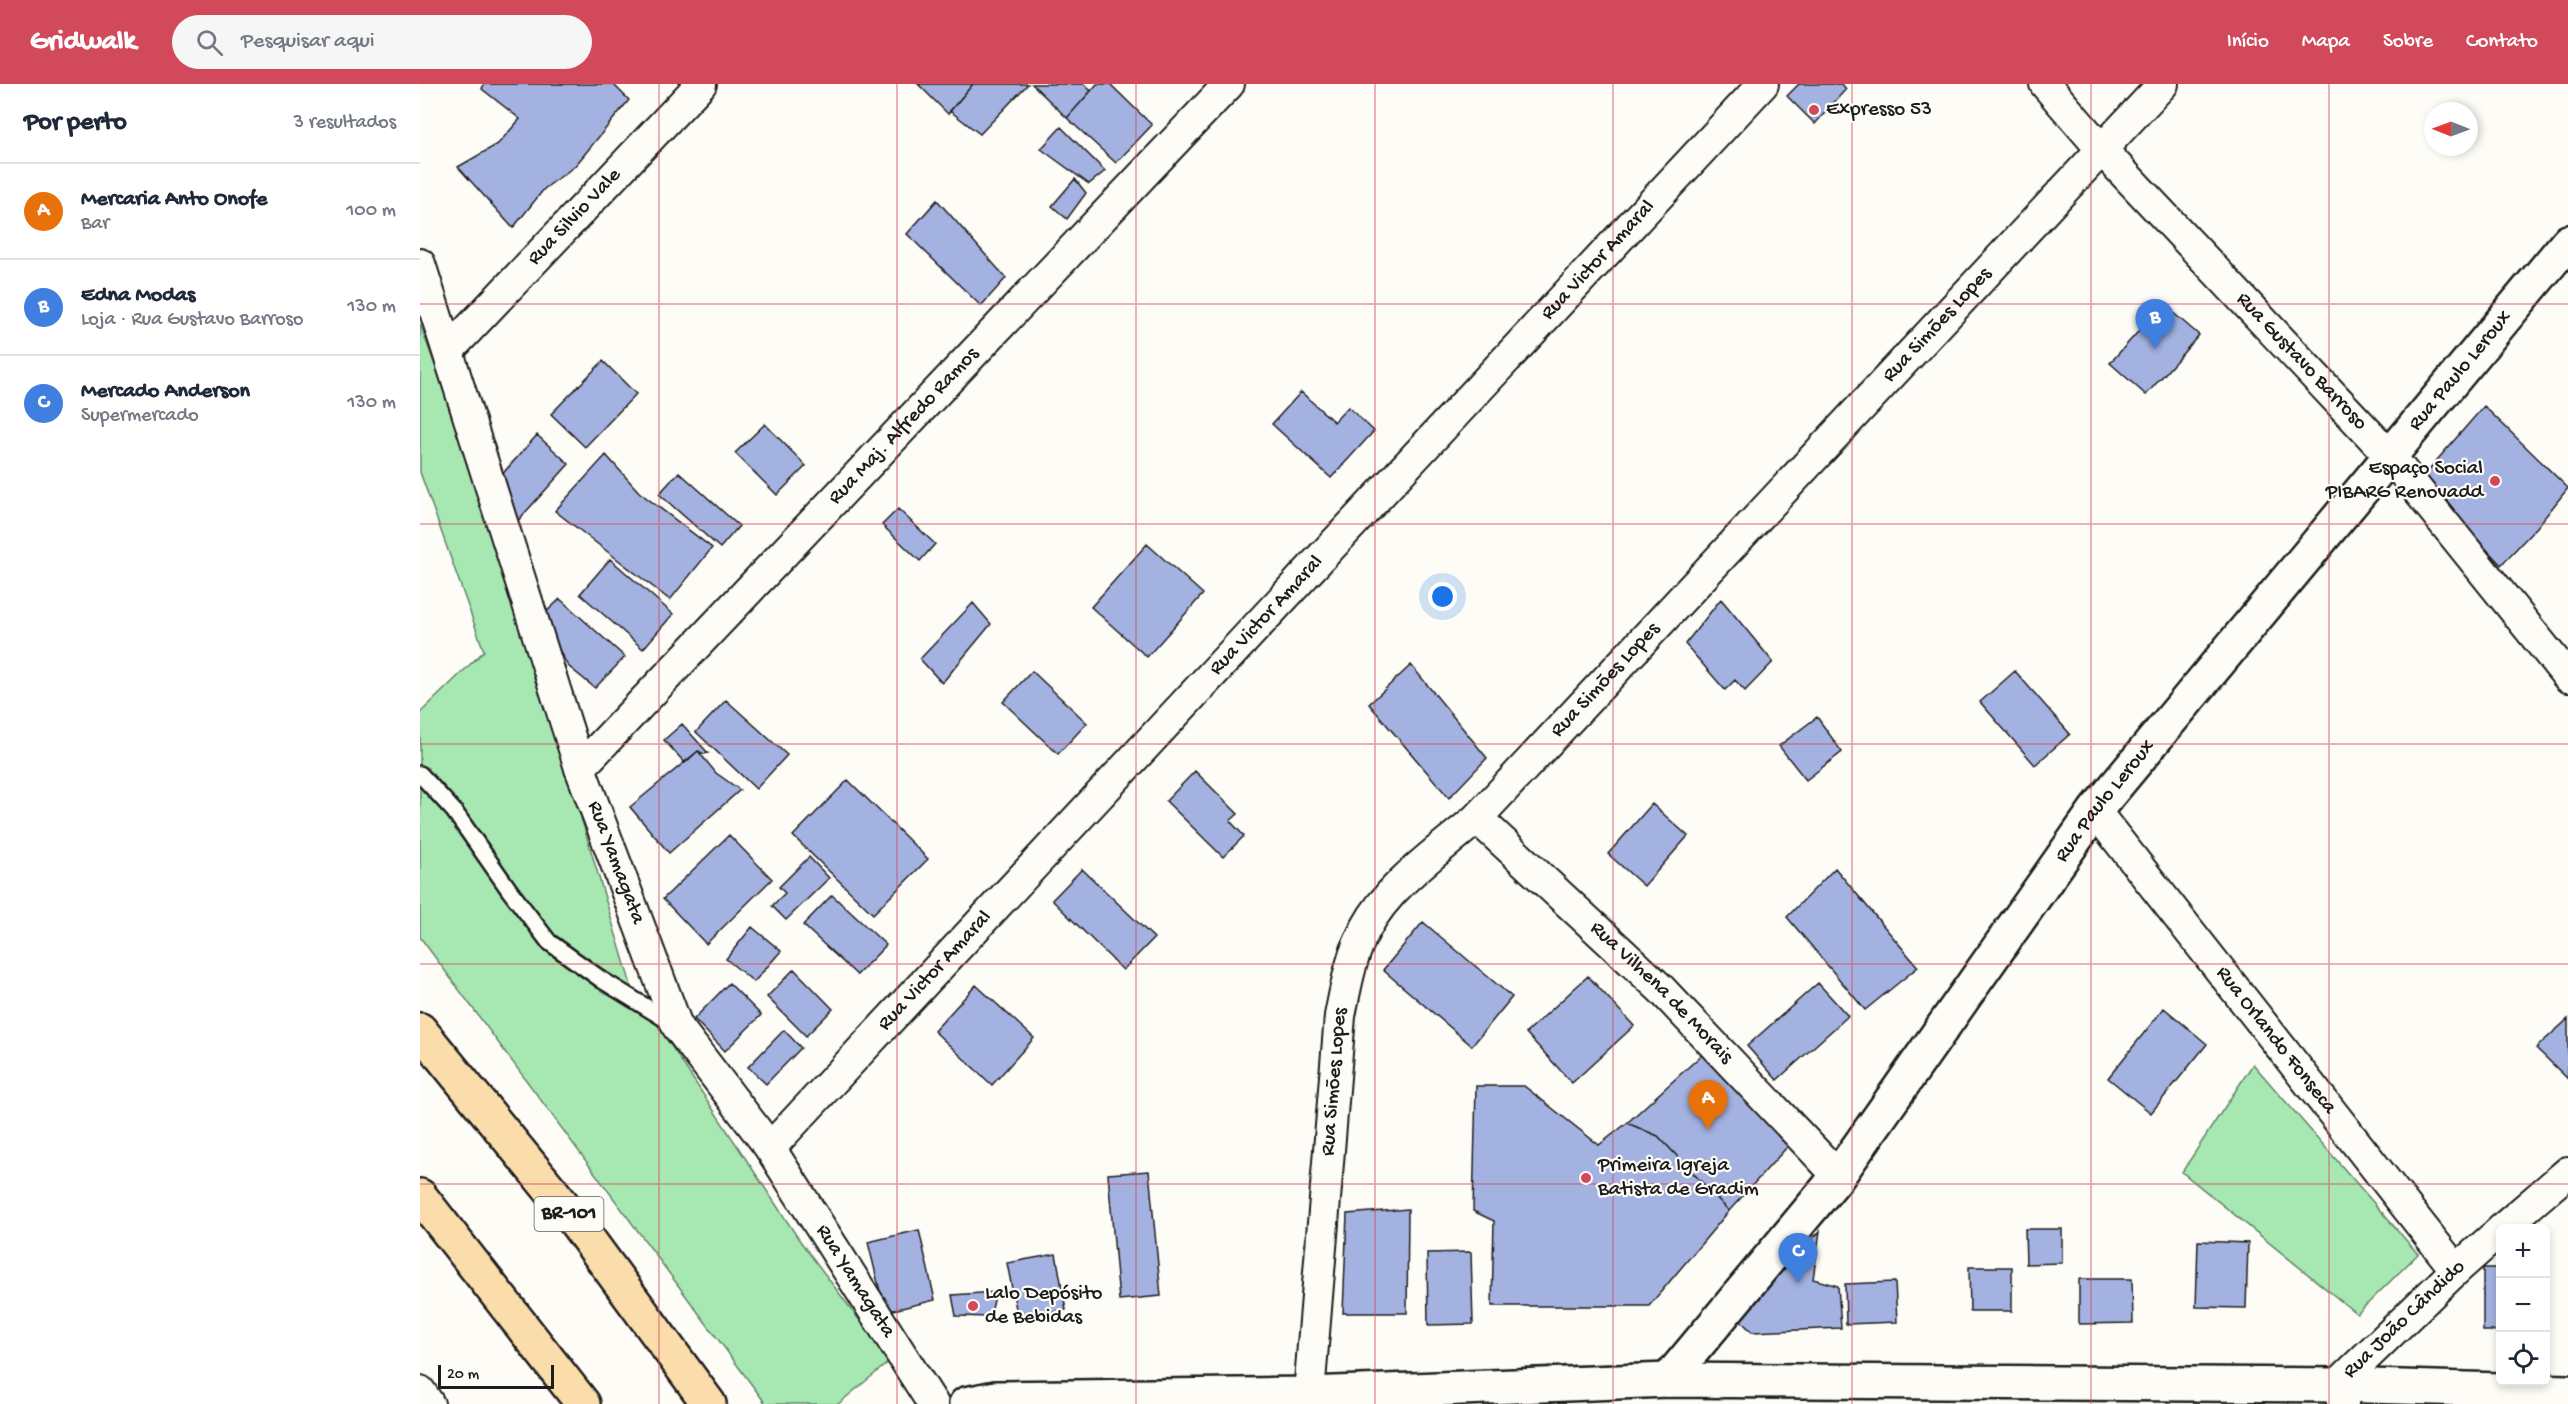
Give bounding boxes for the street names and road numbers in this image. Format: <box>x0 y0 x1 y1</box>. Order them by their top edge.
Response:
street label: Rua Silvio Vale <box>523 162 628 271</box>
street label: Rua Victor Amaral <box>1536 195 1661 326</box>
street label: Rua Simões Lopes <box>1878 261 1998 388</box>
street label: Rua Gustavo Barroso <box>2230 287 2372 436</box>
street label: Rua Paulo Leroux <box>2403 306 2518 436</box>
street label: Rua Maj. Alfredo Ramos <box>824 341 986 510</box>
street label: Rua Victor Amaral <box>1205 550 1329 681</box>
street label: Rua Simões Lopes <box>1546 616 1667 743</box>
street label: Rua Paulo Leroux <box>2050 735 2161 868</box>
street label: Rua Yamagata <box>581 798 651 929</box>
street label: Rua Victor Amaral <box>873 906 997 1036</box>
street label: Rua Vilhena de Morais <box>1584 916 1739 1070</box>
street label: Rua Orlando Fonseca <box>2210 962 2342 1120</box>
street label: Rua Simões Lopes <box>1316 1004 1354 1157</box>
road number: BR-101 <box>534 1197 604 1231</box>
street label: Rua Yamagata <box>810 1220 901 1344</box>
street label: Rua João Cândido <box>2338 1255 2471 1384</box>

